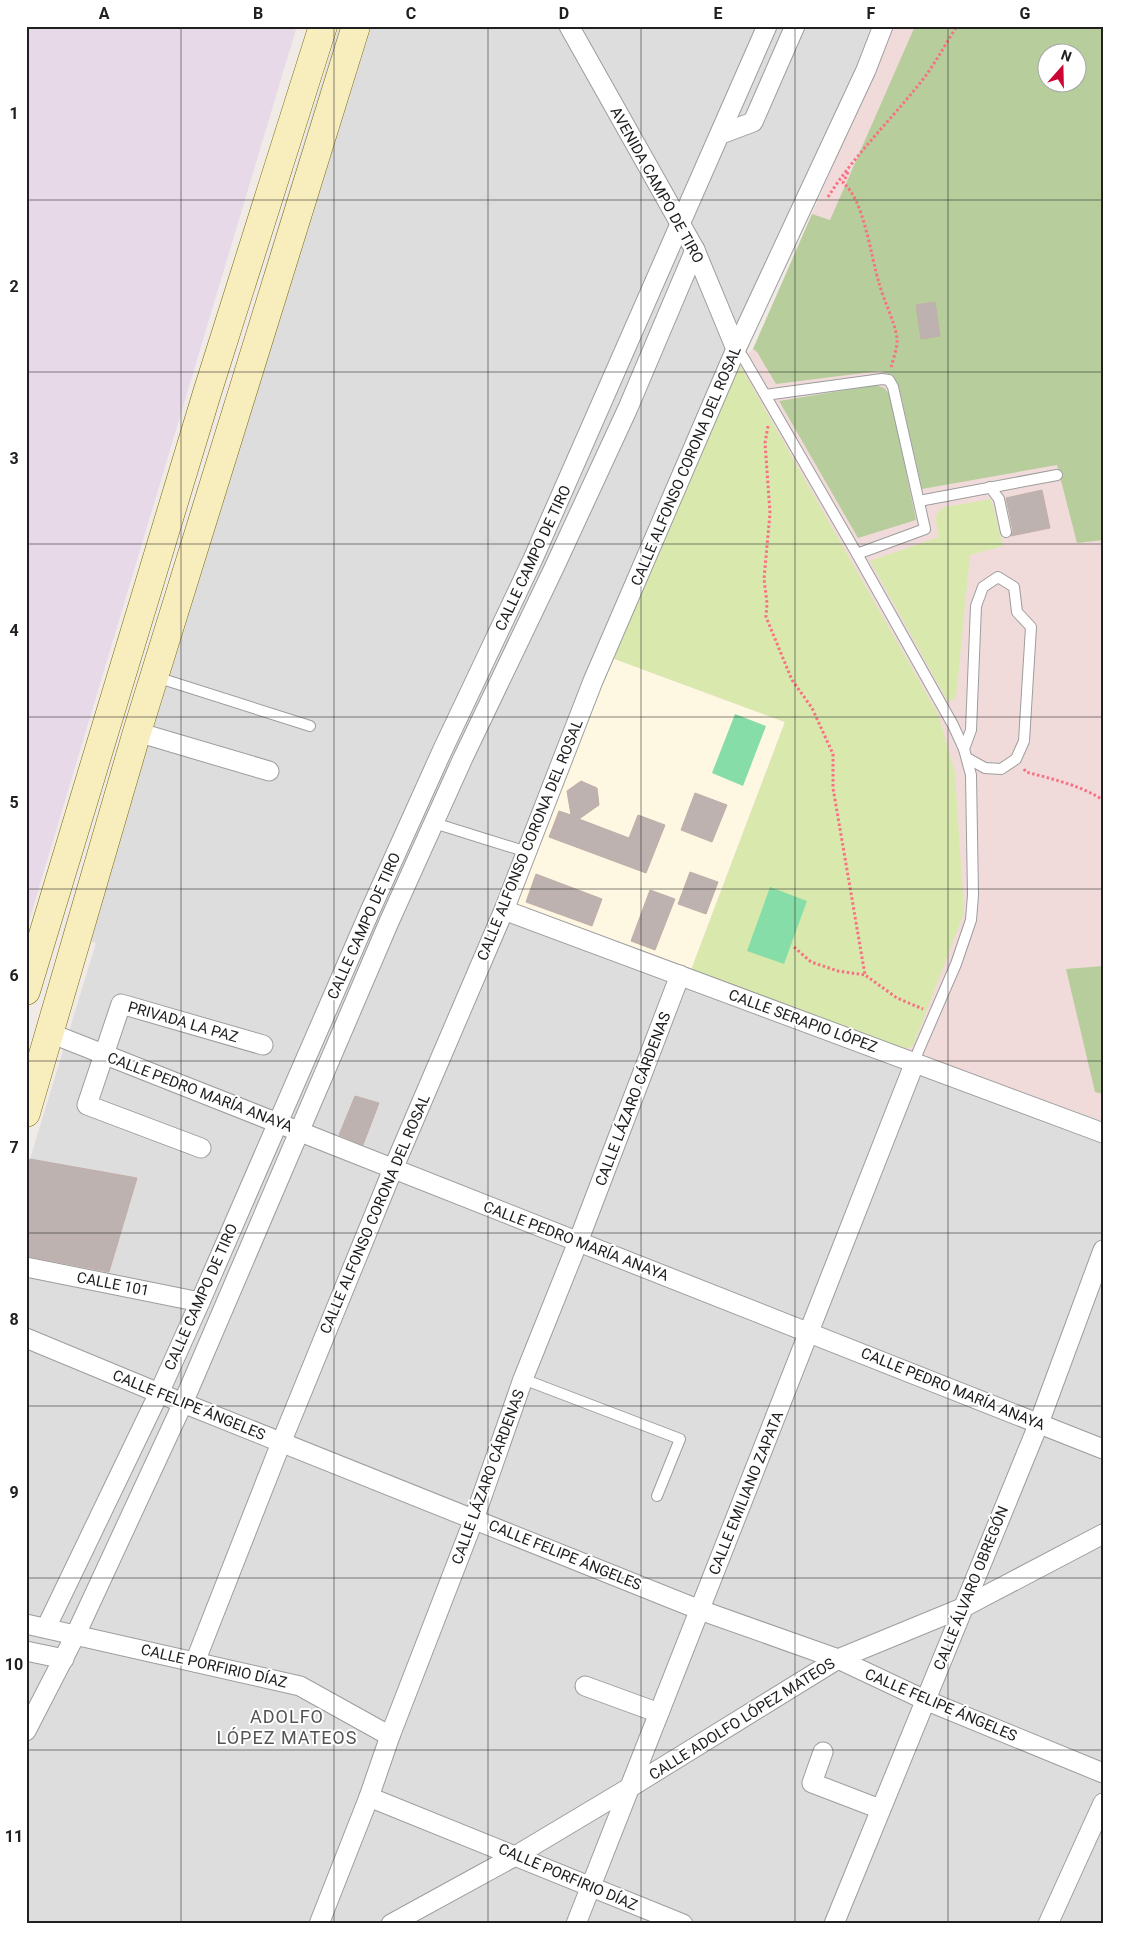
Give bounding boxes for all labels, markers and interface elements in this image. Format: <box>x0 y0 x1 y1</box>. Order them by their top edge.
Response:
text: A <box>99 4 110 23</box>
text: B <box>253 4 263 23</box>
text: C <box>406 4 416 23</box>
text: D <box>559 4 569 23</box>
text: E <box>714 4 723 23</box>
text: F <box>867 4 876 23</box>
text: G <box>1020 4 1031 23</box>
north arrow <box>1036 42 1086 92</box>
text: N <box>1059 47 1074 65</box>
text: 1 <box>9 104 19 123</box>
street label: AVENIDA CAMPO DE TIRO <box>607 104 707 266</box>
text: 2 <box>9 277 19 296</box>
street label: CALLE ALFONSO CORONA DEL ROSAL <box>627 343 745 589</box>
text: 3 <box>9 449 19 468</box>
street label: CALLE CAMPO DE TIRO <box>491 482 575 634</box>
text: 4 <box>9 621 19 640</box>
street label: CALLE ALFONSO CORONA DEL ROSAL <box>473 717 587 963</box>
text: 5 <box>9 793 19 812</box>
street label: CALLE CAMPO DE TIRO <box>324 850 404 1002</box>
text: 6 <box>9 966 19 985</box>
street label: CALLE SERAPIO LÓPEZ <box>726 986 880 1056</box>
street label: PRIVADA LA PAZ <box>126 998 240 1046</box>
street label: CALLE LÁZARO CÁRDENAS <box>591 1009 675 1188</box>
street label: CALLE PEDRO MARÍA ANAYA <box>105 1048 295 1136</box>
street label: CALLE ALFONSO CORONA DEL ROSAL <box>316 1091 434 1337</box>
text: 7 <box>9 1138 19 1157</box>
street label: CALLE PEDRO MARÍA ANAYA <box>481 1197 671 1285</box>
street label: CALLE CAMPO DE TIRO <box>161 1221 241 1373</box>
street label: CALLE 101 <box>75 1268 151 1300</box>
text: 8 <box>9 1310 19 1329</box>
street label: CALLE PEDRO MARÍA ANAYA <box>858 1344 1048 1434</box>
street label: CALLE FELIPE ÁNGELES <box>110 1366 268 1444</box>
street label: CALLE LÁZARO CÁRDENAS <box>448 1387 528 1567</box>
street label: CALLE EMILIANO ZAPATA <box>705 1408 787 1577</box>
text: 9 <box>9 1483 19 1502</box>
street label: CALLE ÁLVARO OBREGÓN <box>930 1503 1012 1673</box>
street label: CALLE FELIPE ÁNGELES <box>486 1516 644 1594</box>
street label: CALLE PORFIRIO DÍAZ <box>139 1640 289 1692</box>
street label: CALLE ADOLFO LÓPEZ MATEOS <box>646 1654 838 1784</box>
text: 10 <box>5 1655 23 1674</box>
street label: CALLE FELIPE ÁNGELES <box>862 1665 1020 1745</box>
district label: ADOLFO LÓPEZ MATEOS <box>217 1706 357 1748</box>
text: 11 <box>5 1827 23 1846</box>
street label: CALLE PORFIRIO DÍAZ <box>496 1839 640 1915</box>

